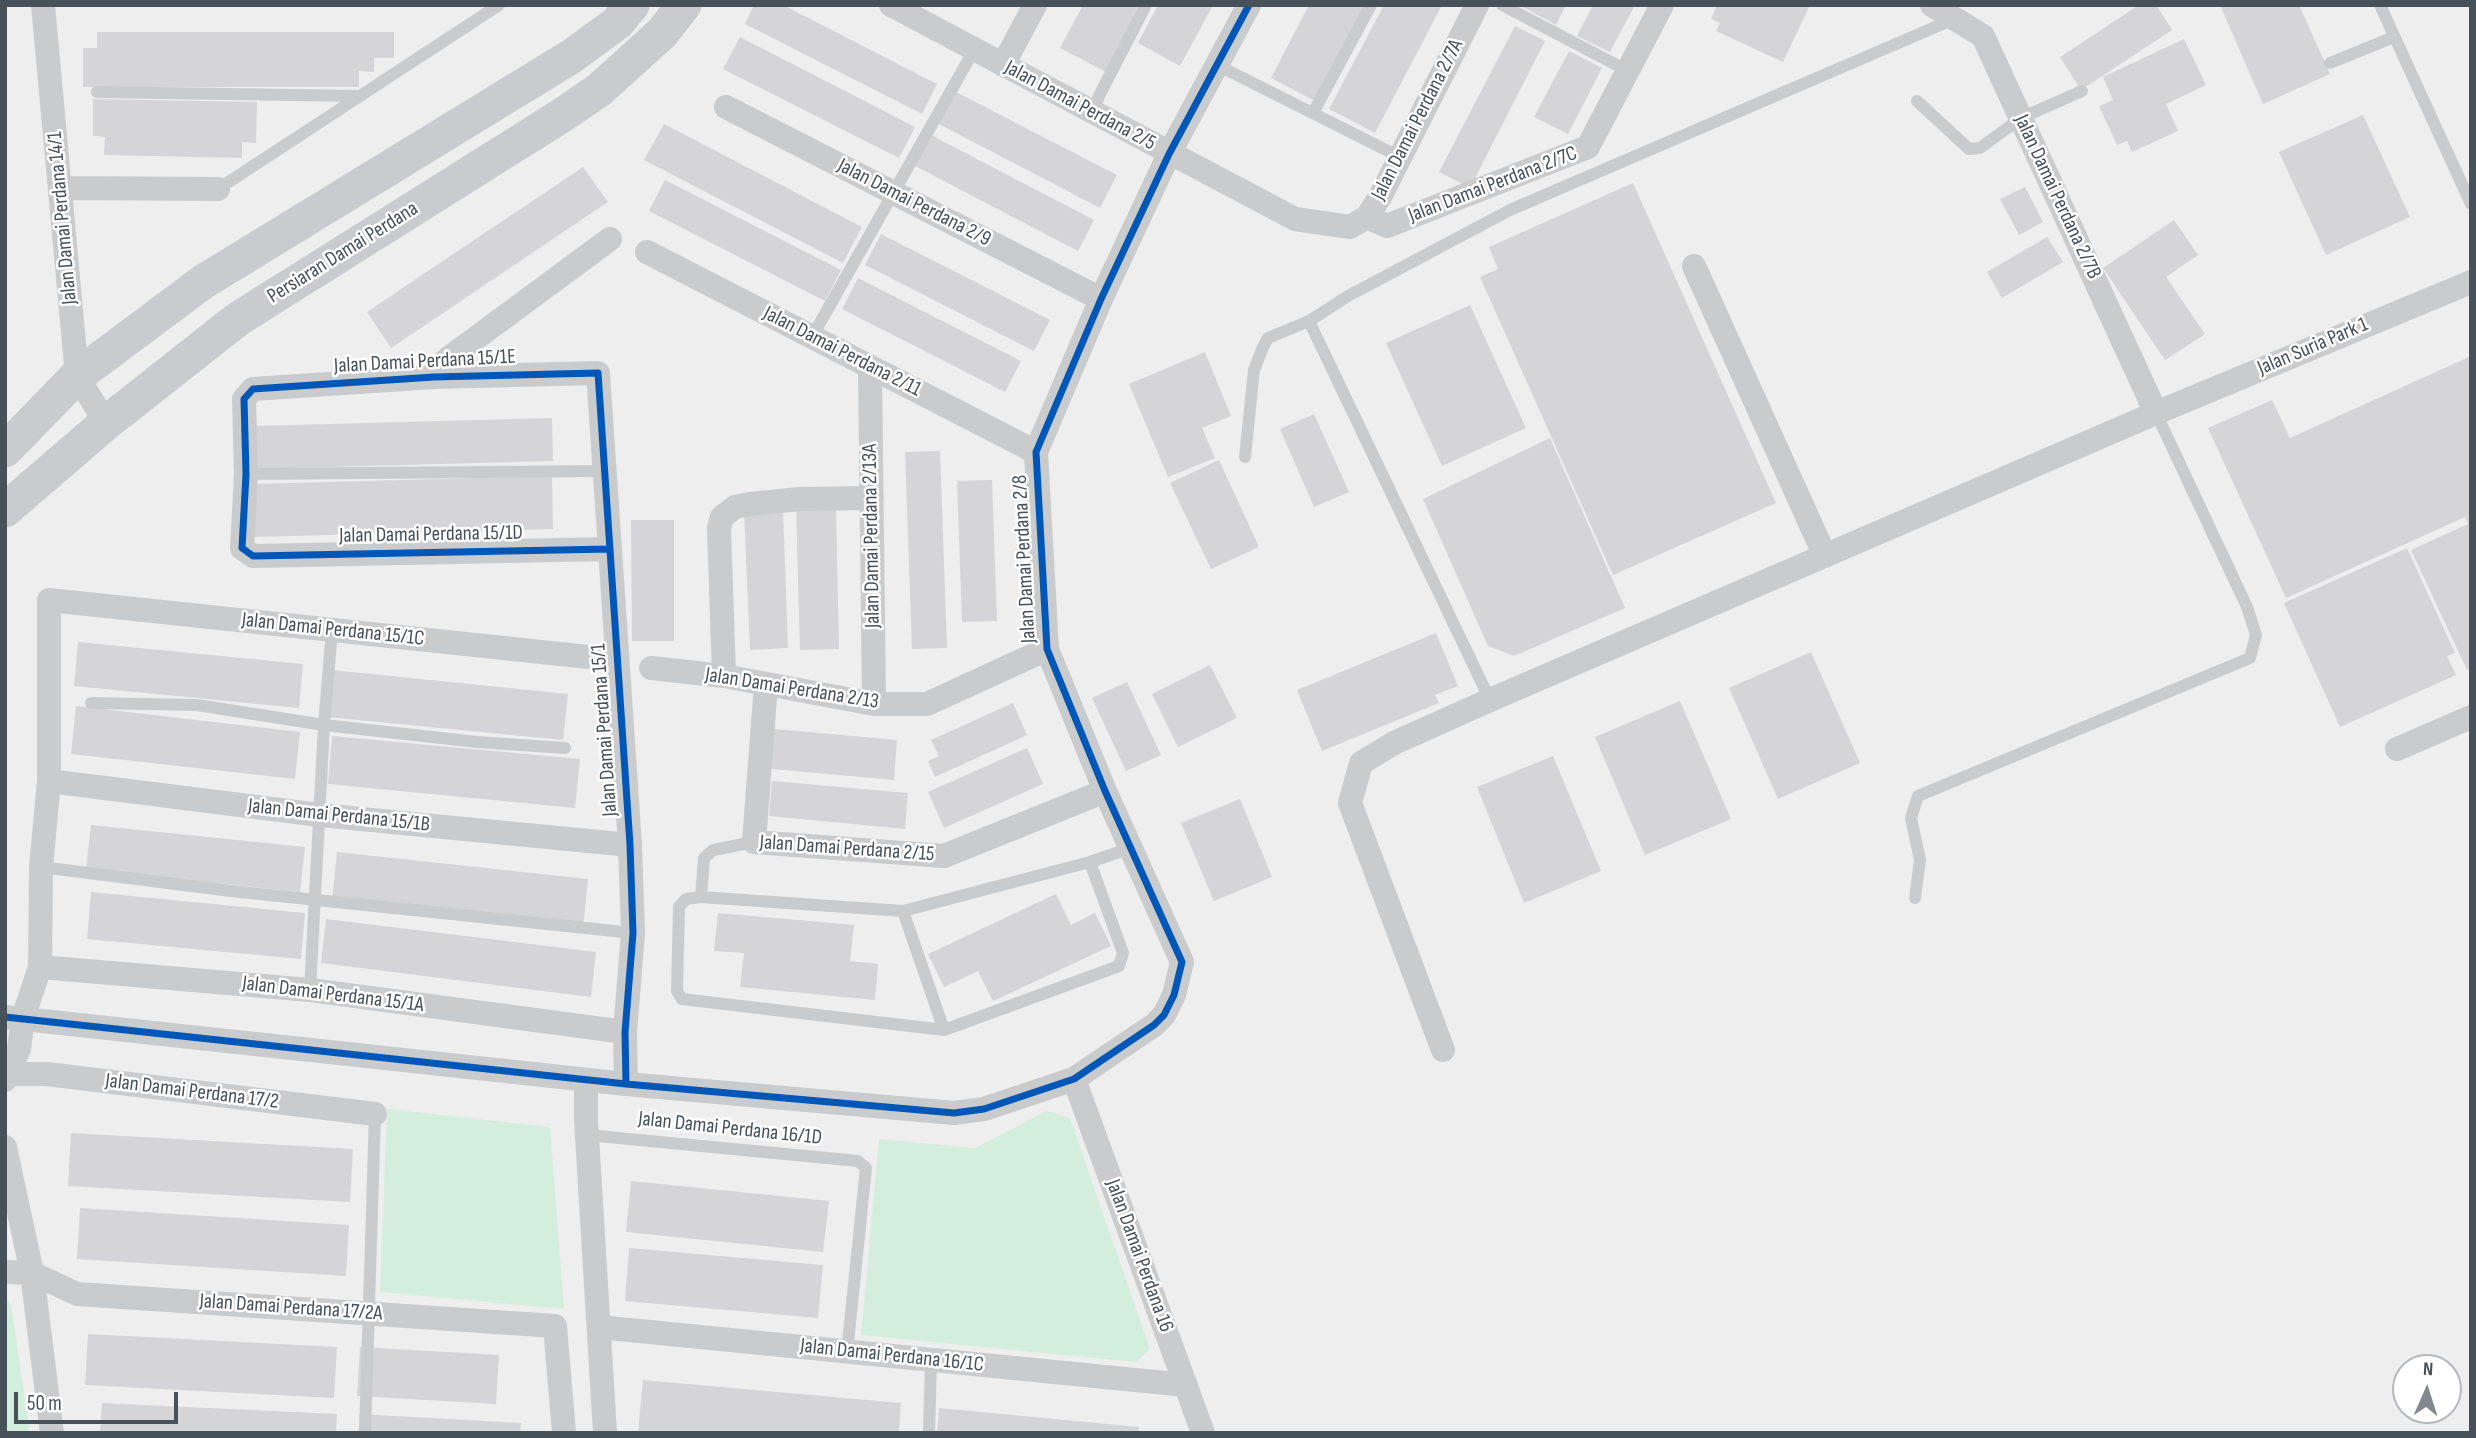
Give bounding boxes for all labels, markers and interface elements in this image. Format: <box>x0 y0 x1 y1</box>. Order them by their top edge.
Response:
street label: Jalan Damai Perdana 2/7A <box>1367 35 1469 205</box>
street label: Jalan Damai Perdana 2/5 <box>1000 56 1160 156</box>
street label: Jalan Damai Perdana 2/7B <box>2008 111 2106 283</box>
street label: Jalan Damai Perdana 14/1 <box>43 130 83 306</box>
street label: Jalan Damai Perdana 2/7C <box>1405 141 1581 229</box>
street label: Jalan Damai Perdana 2/9 <box>833 154 995 252</box>
street label: Persiaran Damai Perdana <box>263 197 423 309</box>
street label: Jalan Damai Perdana 2/11 <box>759 301 925 403</box>
street label: Jalan Suria Park 1 <box>2254 312 2372 382</box>
street label: Jalan Damai Perdana 15/1E <box>333 345 517 379</box>
street label: Jalan Damai Perdana 2/13A <box>858 444 886 628</box>
street label: Jalan Damai Perdana 2/8 <box>1008 474 1042 644</box>
street label: Jalan Damai Perdana 15/1D <box>339 521 523 549</box>
street label: Jalan Damai Perdana 15/1C <box>240 608 426 652</box>
street label: Jalan Damai Perdana 15/1 <box>586 643 624 817</box>
street label: Jalan Damai Perdana 2/13 <box>703 663 881 715</box>
street label: Jalan Damai Perdana 15/1B <box>247 794 431 838</box>
street label: Jalan Damai Perdana 2/15 <box>759 830 935 868</box>
street label: Jalan Damai Perdana 15/1A <box>241 971 425 1019</box>
street label: Jalan Damai Perdana 17/2 <box>104 1069 280 1115</box>
street label: Jalan Damai Perdana 16/1D <box>637 1107 823 1151</box>
street label: Jalan Damai Perdana 16 <box>1100 1176 1178 1336</box>
street label: Jalan Damai Perdana 17/2A <box>199 1289 383 1327</box>
street label: Jalan Damai Perdana 16/1C <box>799 1334 985 1378</box>
north arrow <box>2392 1354 2462 1424</box>
text: N <box>2422 1358 2434 1381</box>
scale bar <box>18 1378 182 1422</box>
text: 50 m <box>27 1391 62 1416</box>

